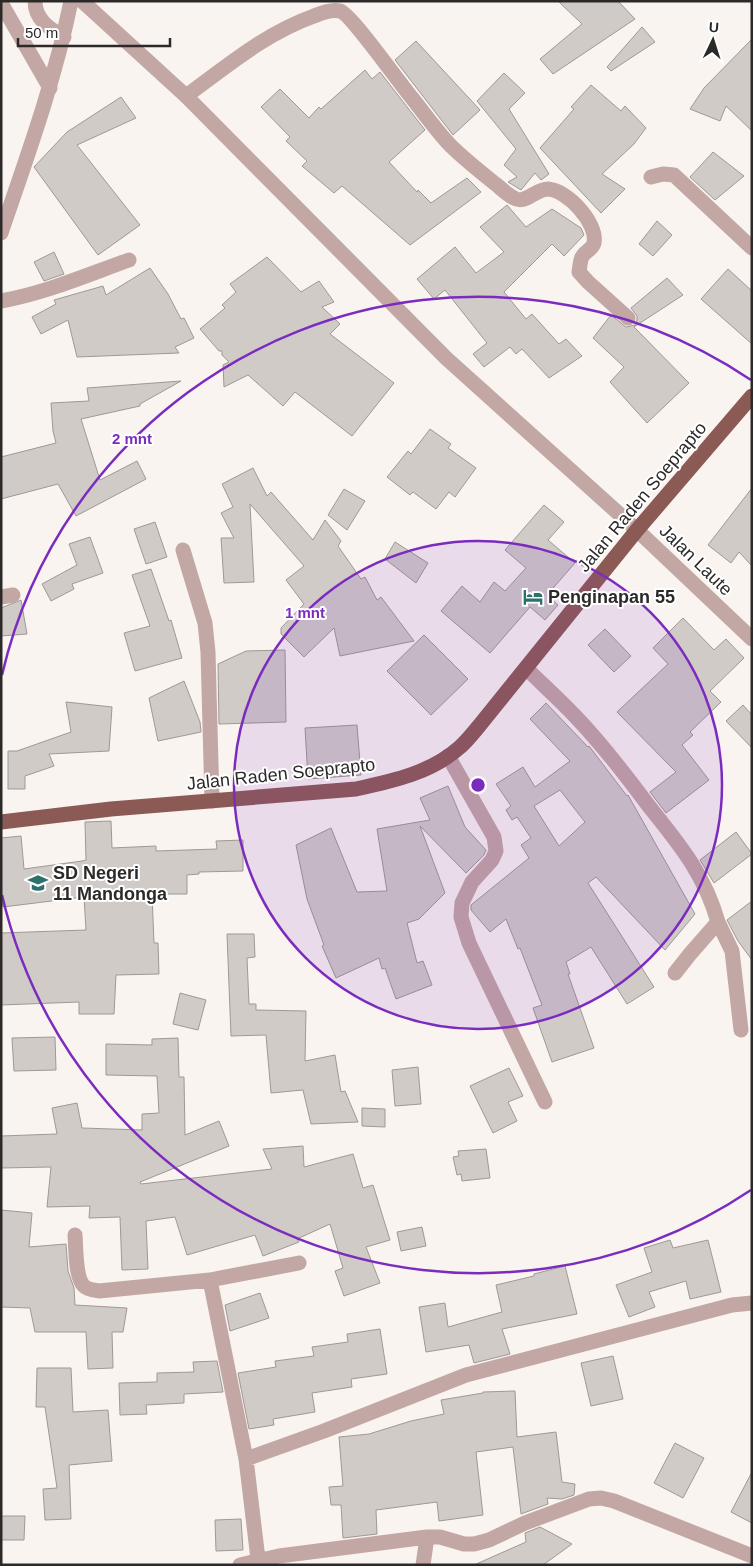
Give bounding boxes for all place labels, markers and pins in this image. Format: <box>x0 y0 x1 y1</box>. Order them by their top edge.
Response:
hotel icon: Penginapan 55 <box>522 586 544 608</box>
place label: Penginapan 55 <box>548 587 675 607</box>
centre of rings <box>469 776 487 794</box>
place label: SD Negeri 11 Mandonga <box>53 863 168 904</box>
school or university icon: SD Negeri 11 Mandonga <box>27 872 49 894</box>

